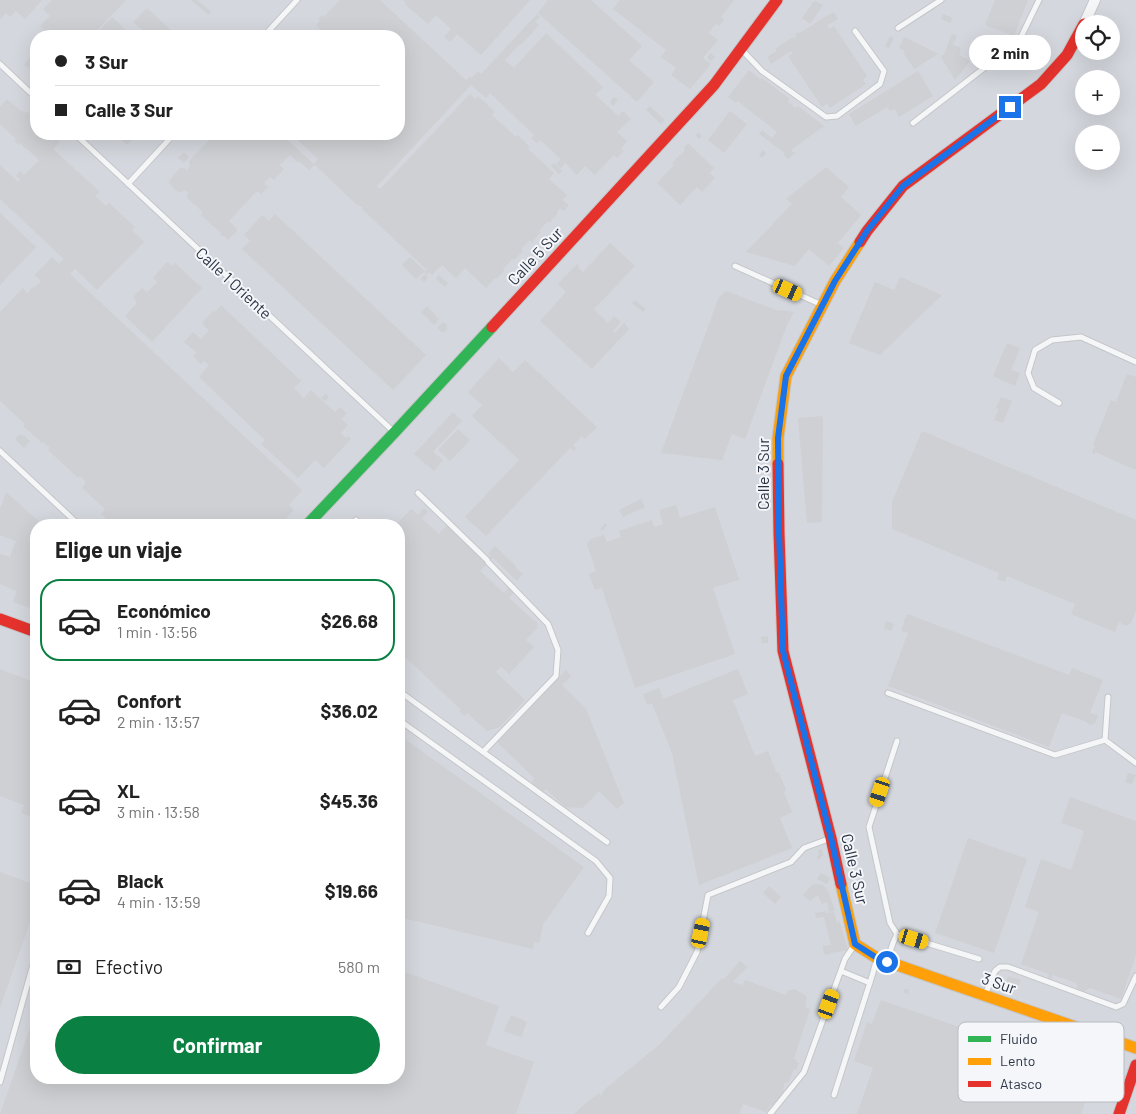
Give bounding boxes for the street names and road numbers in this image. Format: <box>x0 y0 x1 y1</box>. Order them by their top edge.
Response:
street label: Calle 5 Sur <box>503 223 566 288</box>
street label: Calle 1 Oriente <box>192 243 276 323</box>
street label: Calle 3 Sur <box>753 438 772 510</box>
street label: Calle 3 Sur <box>838 832 873 906</box>
street label: 3 Sur <box>979 968 1019 997</box>

